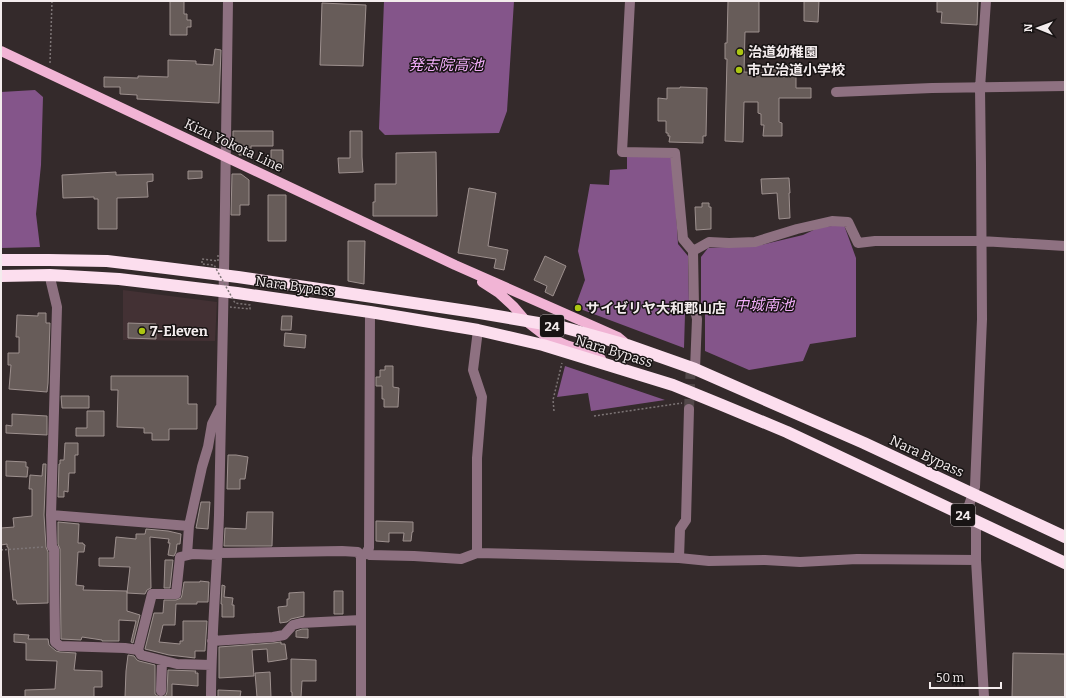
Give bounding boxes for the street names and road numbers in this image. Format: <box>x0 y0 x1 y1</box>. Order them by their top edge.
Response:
street label: Kizu Yokota Line <box>182 115 286 176</box>
street label: Nara Bypass <box>254 273 336 300</box>
road number: 24 <box>540 315 564 337</box>
street label: Nara Bypass <box>573 332 655 371</box>
street label: Nara Bypass <box>887 432 967 481</box>
road number: 24 <box>951 504 975 526</box>

